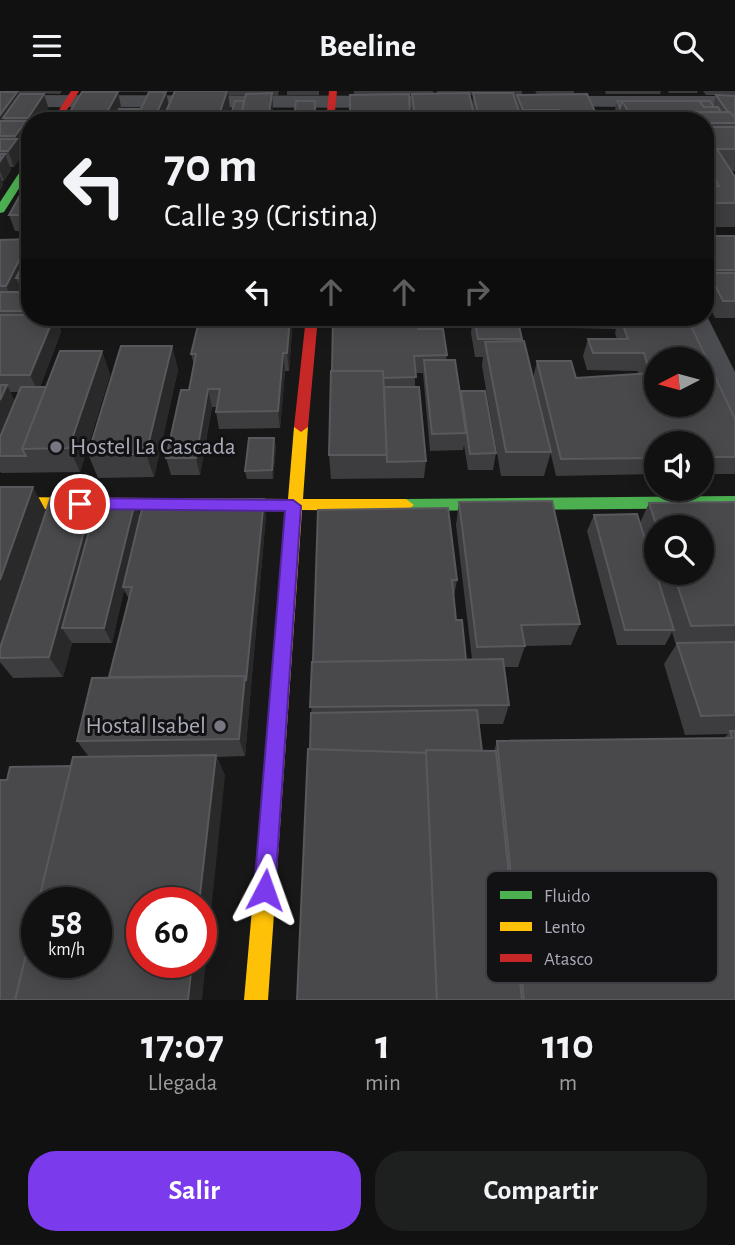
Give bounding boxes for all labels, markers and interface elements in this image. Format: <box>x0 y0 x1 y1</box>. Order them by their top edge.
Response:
icon: menu <box>28 27 66 65</box>
icon: search <box>669 27 707 65</box>
text: Beeline <box>319 30 416 62</box>
icon: left <box>49 140 140 231</box>
text: 70 m <box>164 142 258 191</box>
text: Calle 39 (Cristina) <box>164 200 379 232</box>
icon: left <box>239 273 277 311</box>
icon: ahead <box>312 273 350 311</box>
icon: ahead <box>385 273 423 311</box>
icon: right <box>458 273 496 311</box>
north arrow <box>644 347 714 417</box>
map controls <box>644 347 714 585</box>
button: sound <box>644 431 714 501</box>
place label: Hostel La Cascada <box>70 435 236 459</box>
marker: Hostel La Cascada <box>48 439 64 455</box>
pin <box>50 474 110 534</box>
icon: arrive <box>61 485 99 523</box>
button: search <box>644 515 714 585</box>
place label: Hostal Isabel <box>86 714 206 738</box>
marker: Hostal Isabel <box>212 718 228 734</box>
position arrow <box>228 853 302 927</box>
legend <box>486 871 718 983</box>
speed limit sign: 60 <box>126 887 217 978</box>
text: Fluido <box>544 887 590 906</box>
text: 58 <box>50 906 83 941</box>
text: Lento <box>544 918 585 937</box>
text: km/h <box>48 941 85 959</box>
text: Atasco <box>544 950 593 969</box>
text: 17:07 <box>141 1024 224 1066</box>
text: 1 <box>375 1024 390 1066</box>
text: 110 <box>542 1024 594 1066</box>
text: Llegada <box>148 1072 217 1095</box>
text: min <box>365 1072 401 1095</box>
text: m <box>559 1072 577 1095</box>
button: Salir <box>28 1151 361 1231</box>
button: Compartir <box>375 1151 707 1231</box>

